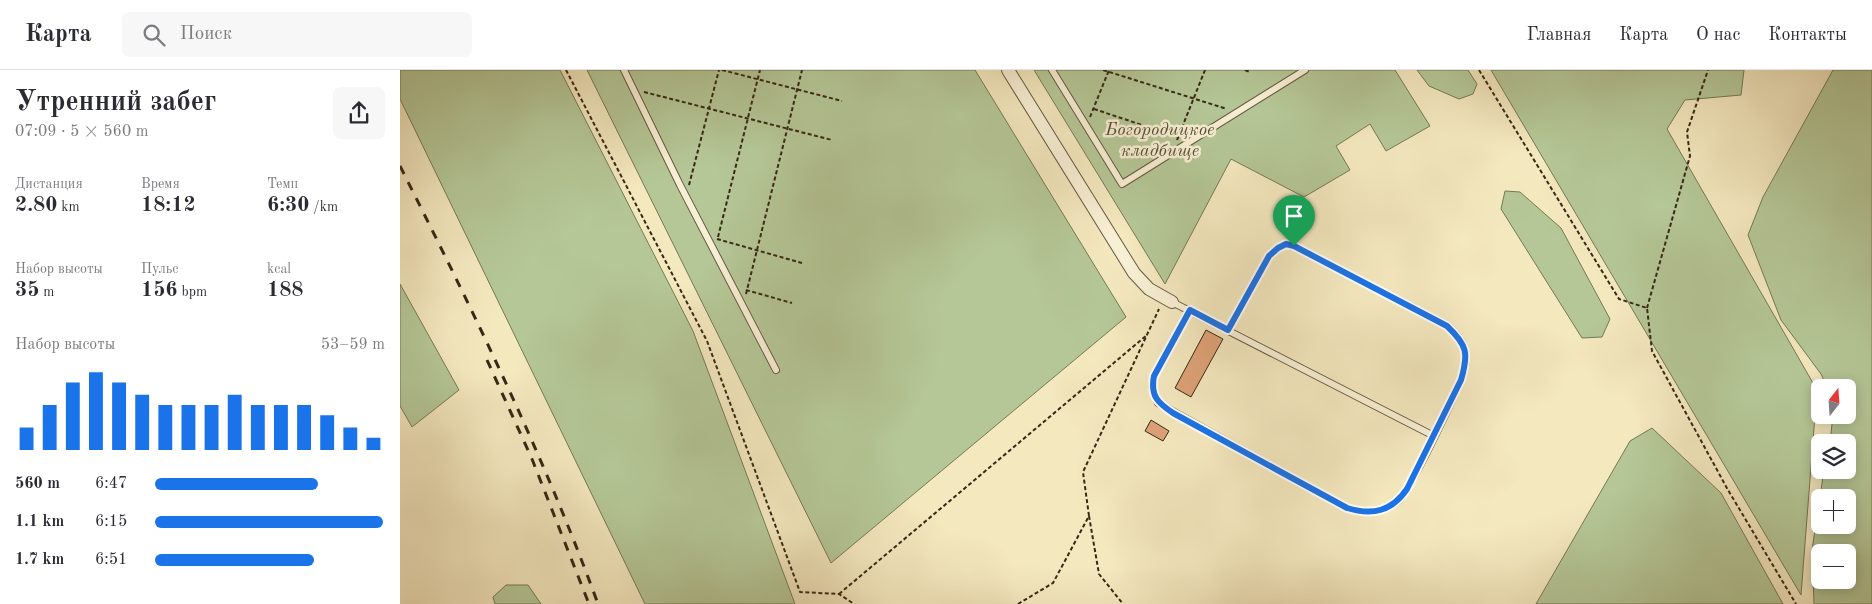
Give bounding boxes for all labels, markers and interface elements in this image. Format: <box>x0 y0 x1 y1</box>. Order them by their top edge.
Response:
search box <box>122 12 472 57</box>
icon: search <box>140 21 168 49</box>
text: Карта <box>25 23 92 47</box>
text: Поиск <box>180 25 232 44</box>
text: Главная <box>1527 26 1591 44</box>
text: Карта <box>1619 26 1668 44</box>
text: О нас <box>1696 26 1740 44</box>
text: Контакты <box>1768 26 1847 44</box>
button: share <box>333 87 385 139</box>
text: Утренний забег <box>15 89 216 117</box>
park label: Богородицкое кладбище <box>1105 121 1214 160</box>
text: 07:09 · 5 × 560 m <box>15 124 148 140</box>
text: Дистанция <box>15 177 83 191</box>
text: Время <box>141 177 180 191</box>
text: Темп <box>267 177 298 191</box>
text: 2.80 <box>15 195 57 216</box>
text: 18:12 <box>141 195 196 216</box>
text: 6:30 <box>267 195 309 216</box>
pin <box>1273 195 1315 246</box>
text: km <box>57 200 80 214</box>
text: /km <box>309 200 338 214</box>
icon: arrive <box>1280 202 1308 230</box>
text: Набор высоты <box>15 262 103 276</box>
text: Пульс <box>141 262 178 276</box>
text: kcal <box>267 262 291 276</box>
text: 35 <box>15 280 39 301</box>
text: 156 <box>141 280 178 301</box>
text: 188 <box>267 280 304 301</box>
text: m <box>39 285 54 299</box>
text: bpm <box>178 285 207 299</box>
text: Набор высоты <box>15 337 115 353</box>
text: 53–59 m <box>321 337 385 353</box>
north arrow <box>1811 379 1856 424</box>
map controls <box>1811 379 1856 589</box>
button: layers <box>1811 434 1856 479</box>
text: 560 m <box>15 476 60 492</box>
text: 6:47 <box>95 476 127 492</box>
button: + <box>1811 489 1856 534</box>
text: 1.1 km <box>15 514 64 530</box>
text: 6:15 <box>95 514 127 530</box>
button: − <box>1811 544 1856 589</box>
text: 1.7 km <box>15 552 64 568</box>
text: 6:51 <box>95 552 127 568</box>

